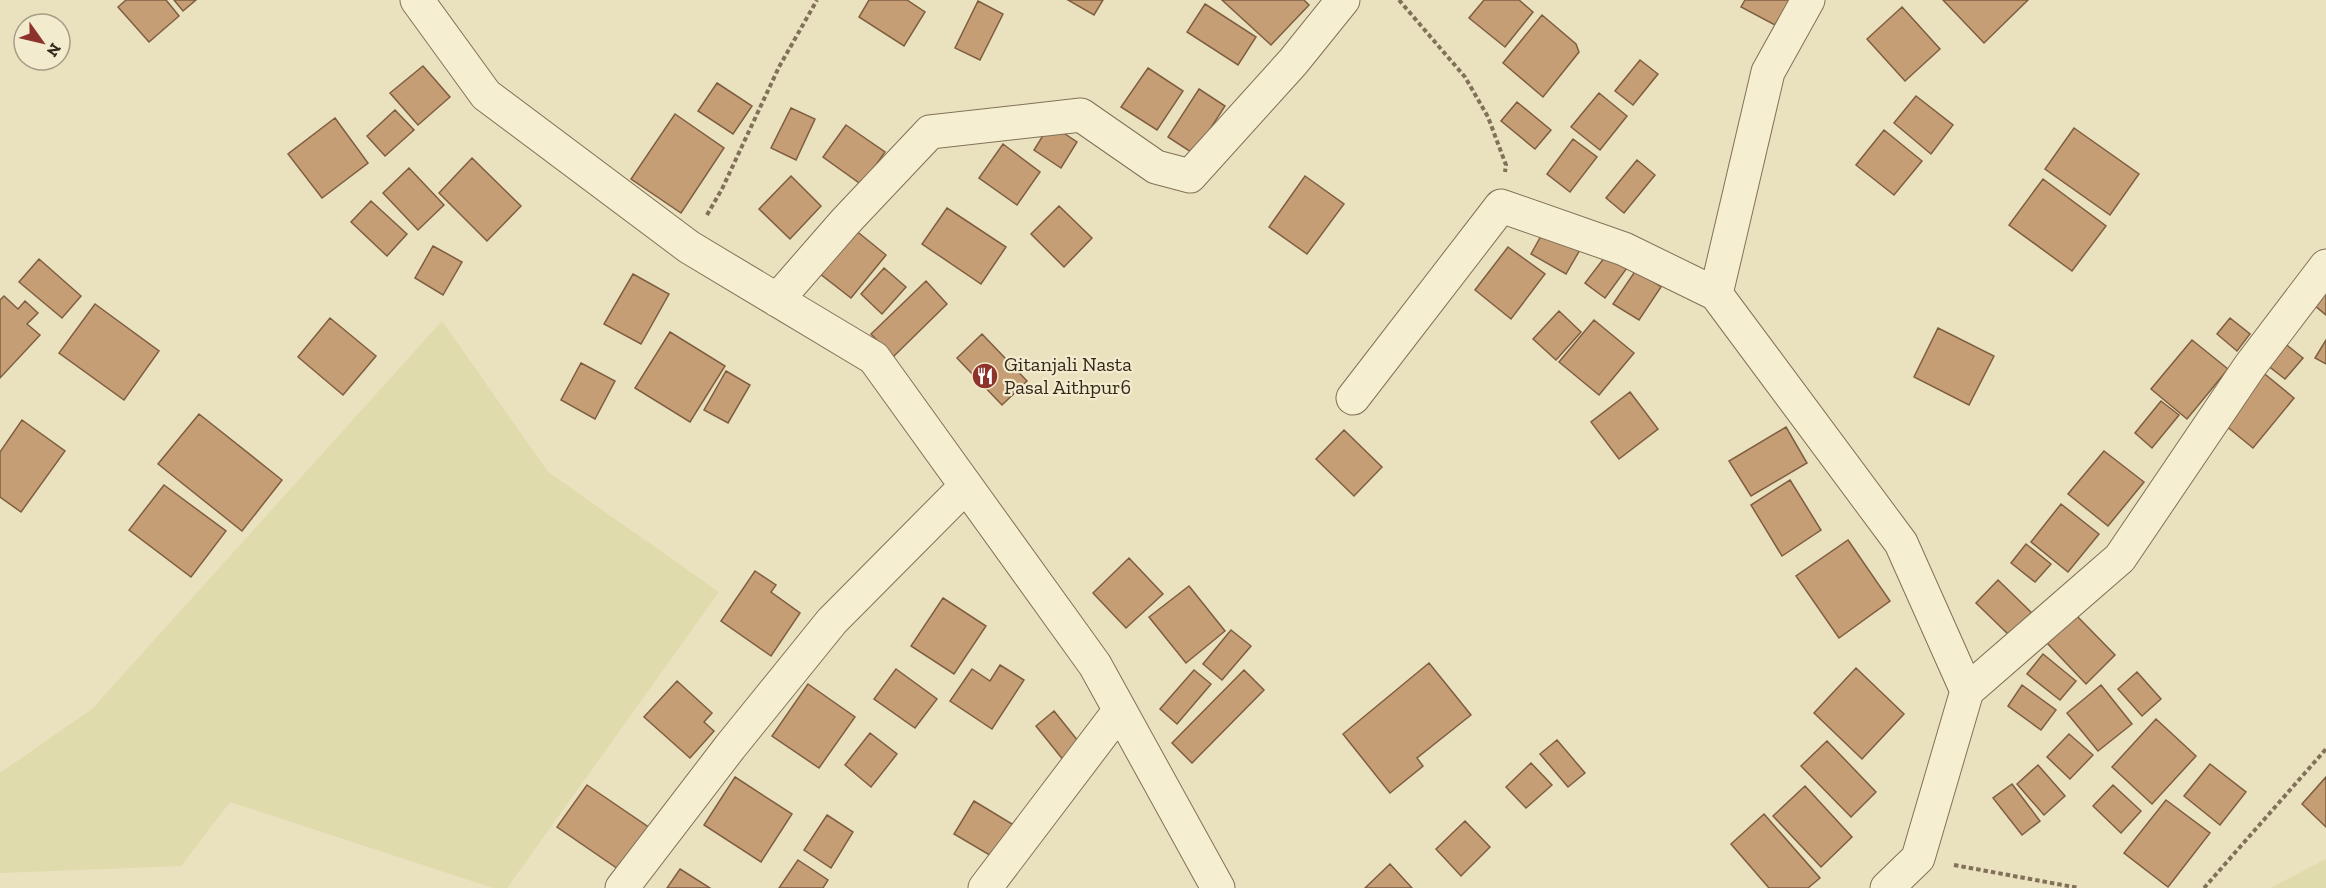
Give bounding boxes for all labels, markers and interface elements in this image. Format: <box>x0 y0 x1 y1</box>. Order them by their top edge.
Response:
north arrow <box>12 12 72 72</box>
text: N <box>43 40 65 60</box>
place label: Gitanjali Nasta Pasal Aithpur6 <box>1004 352 1132 399</box>
restaurant icon: Gitanjali Nasta Pasal Aithpur6 <box>970 361 1000 391</box>

